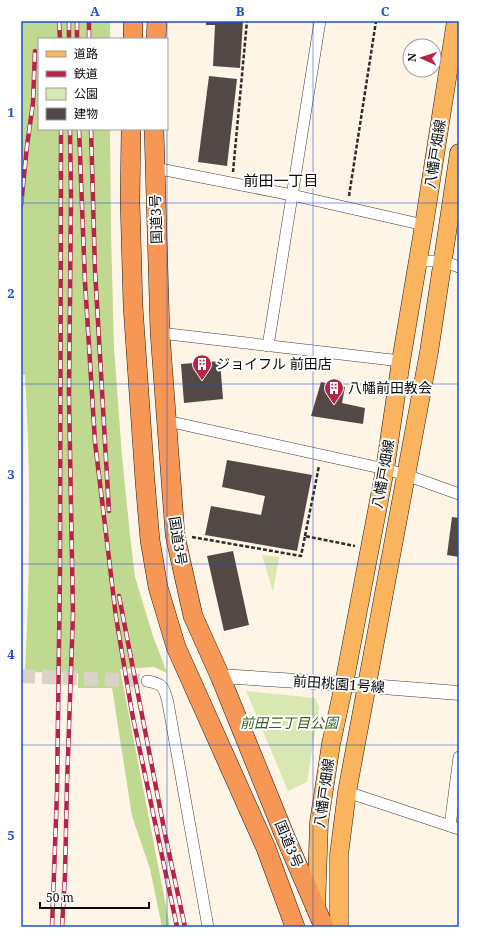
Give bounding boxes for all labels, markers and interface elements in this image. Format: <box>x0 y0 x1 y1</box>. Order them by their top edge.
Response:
text: A <box>90 2 100 20</box>
text: B <box>236 2 245 20</box>
text: C <box>381 2 390 20</box>
legend <box>38 38 168 130</box>
north arrow <box>402 38 442 78</box>
text: 道路 <box>74 45 98 62</box>
text: N <box>404 52 419 62</box>
text: 鉄道 <box>74 65 98 82</box>
text: 公園 <box>74 85 98 102</box>
text: 1 <box>7 103 15 121</box>
text: 建物 <box>74 105 98 122</box>
street label: 八幡戸畑線 <box>420 118 449 190</box>
district label: 前田一丁目 <box>243 170 319 190</box>
street label: 国道3号 <box>145 194 166 244</box>
text: 2 <box>7 284 15 302</box>
building icon: ジョイフル 前田店 <box>191 353 213 381</box>
place label: ジョイフル 前田店 <box>216 354 332 373</box>
building icon: 八幡前田教会 <box>323 377 345 405</box>
place label: 八幡前田教会 <box>348 378 432 397</box>
street label: 八幡戸畑線 <box>367 438 398 510</box>
text: 3 <box>7 465 15 483</box>
street label: 国道3号 <box>165 515 192 567</box>
text: 4 <box>7 645 15 663</box>
street label: 前田桃園1号線 <box>293 671 385 696</box>
park label: 前田三丁目公園 <box>240 713 340 732</box>
street label: 八幡戸畑線 <box>309 757 338 829</box>
street label: 国道3号 <box>271 817 308 870</box>
text: 5 <box>7 826 15 844</box>
scale bar <box>40 884 149 910</box>
text: 50 m <box>46 889 74 906</box>

